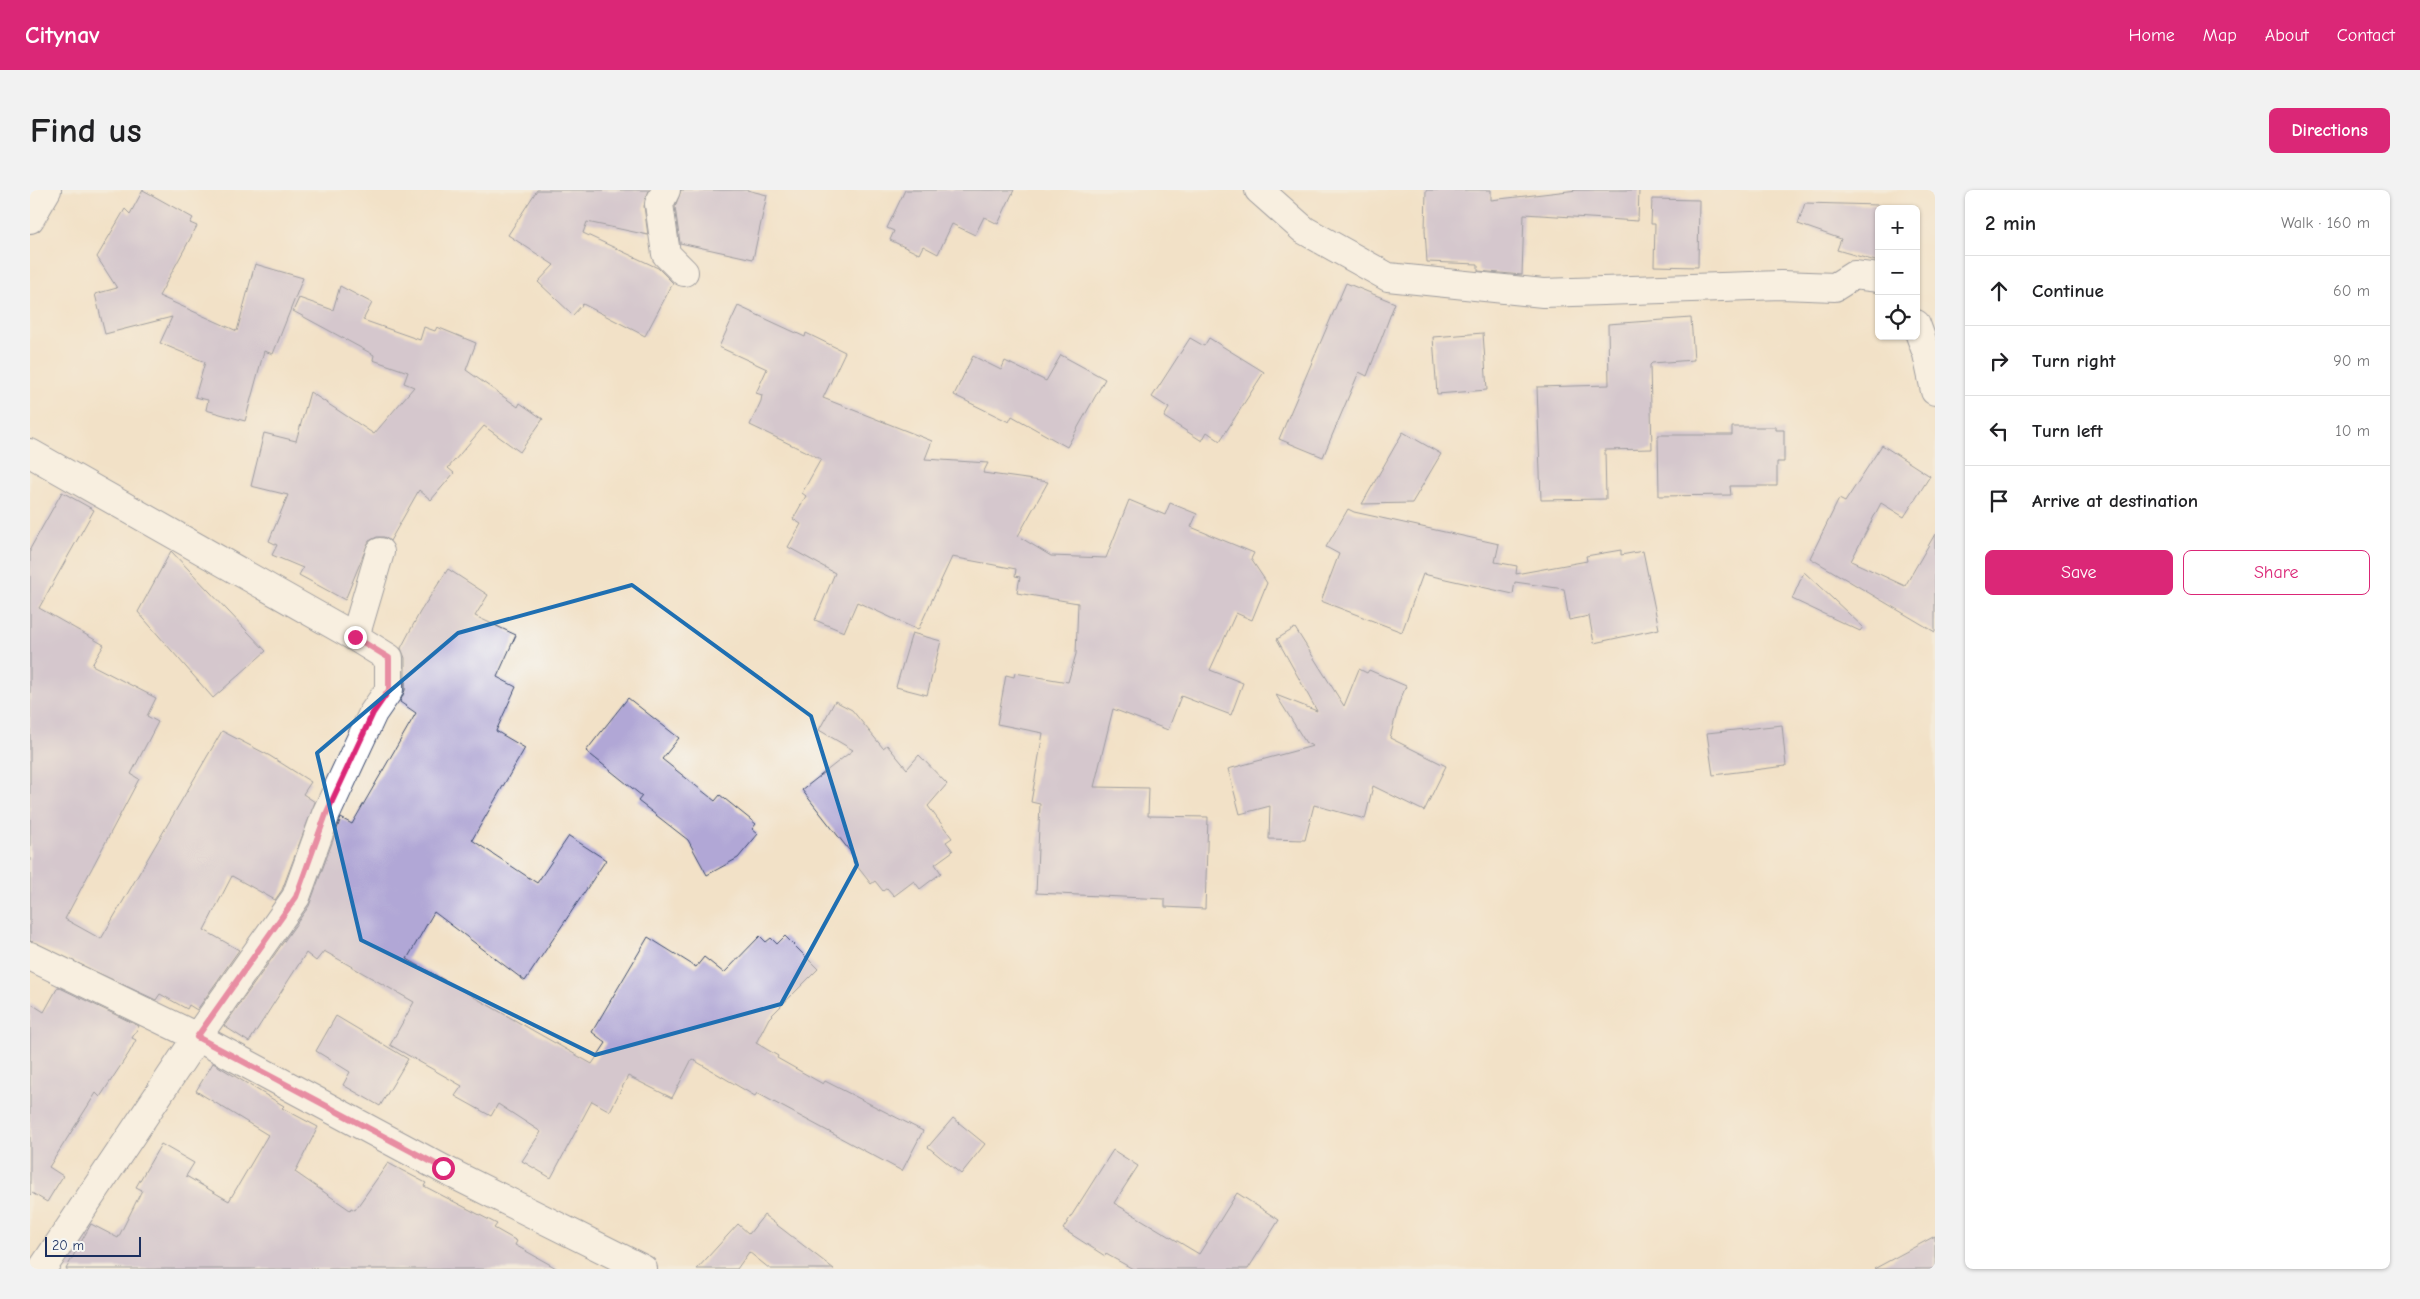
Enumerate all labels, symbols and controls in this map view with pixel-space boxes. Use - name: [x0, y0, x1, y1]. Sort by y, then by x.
- text: Citynav: [25, 21, 100, 49]
- text: Home: [2128, 25, 2175, 46]
- text: Map: [2203, 25, 2237, 46]
- text: About: [2265, 25, 2309, 46]
- text: Contact: [2337, 25, 2395, 46]
- button: Directions: [2269, 108, 2390, 153]
- text: Find us: [30, 110, 142, 151]
- map controls: [1875, 205, 1920, 340]
- button: +: [1875, 205, 1920, 250]
- text: 2 min: [1985, 211, 2036, 235]
- text: Walk · 160 m: [2281, 214, 2370, 232]
- button: −: [1875, 250, 1920, 295]
- icon: ahead: [1985, 277, 2013, 305]
- text: Continue: [2032, 280, 2104, 302]
- text: 60 m: [2333, 282, 2370, 300]
- button: locate: [1875, 295, 1920, 340]
- icon: right: [1985, 347, 2013, 375]
- text: Turn right: [2032, 350, 2116, 372]
- text: 90 m: [2333, 352, 2370, 370]
- icon: left: [1985, 417, 2013, 445]
- text: Turn left: [2032, 420, 2103, 442]
- text: 10 m: [2335, 422, 2370, 440]
- icon: arrive: [1985, 487, 2013, 515]
- text: Arrive at destination: [2032, 490, 2198, 512]
- button: Save: [1985, 550, 2173, 595]
- button: Share: [2183, 550, 2370, 595]
- route end: [344, 626, 367, 649]
- route start: [432, 1157, 455, 1180]
- scale bar: [45, 1234, 141, 1257]
- text: 20 m: [52, 1237, 84, 1254]

